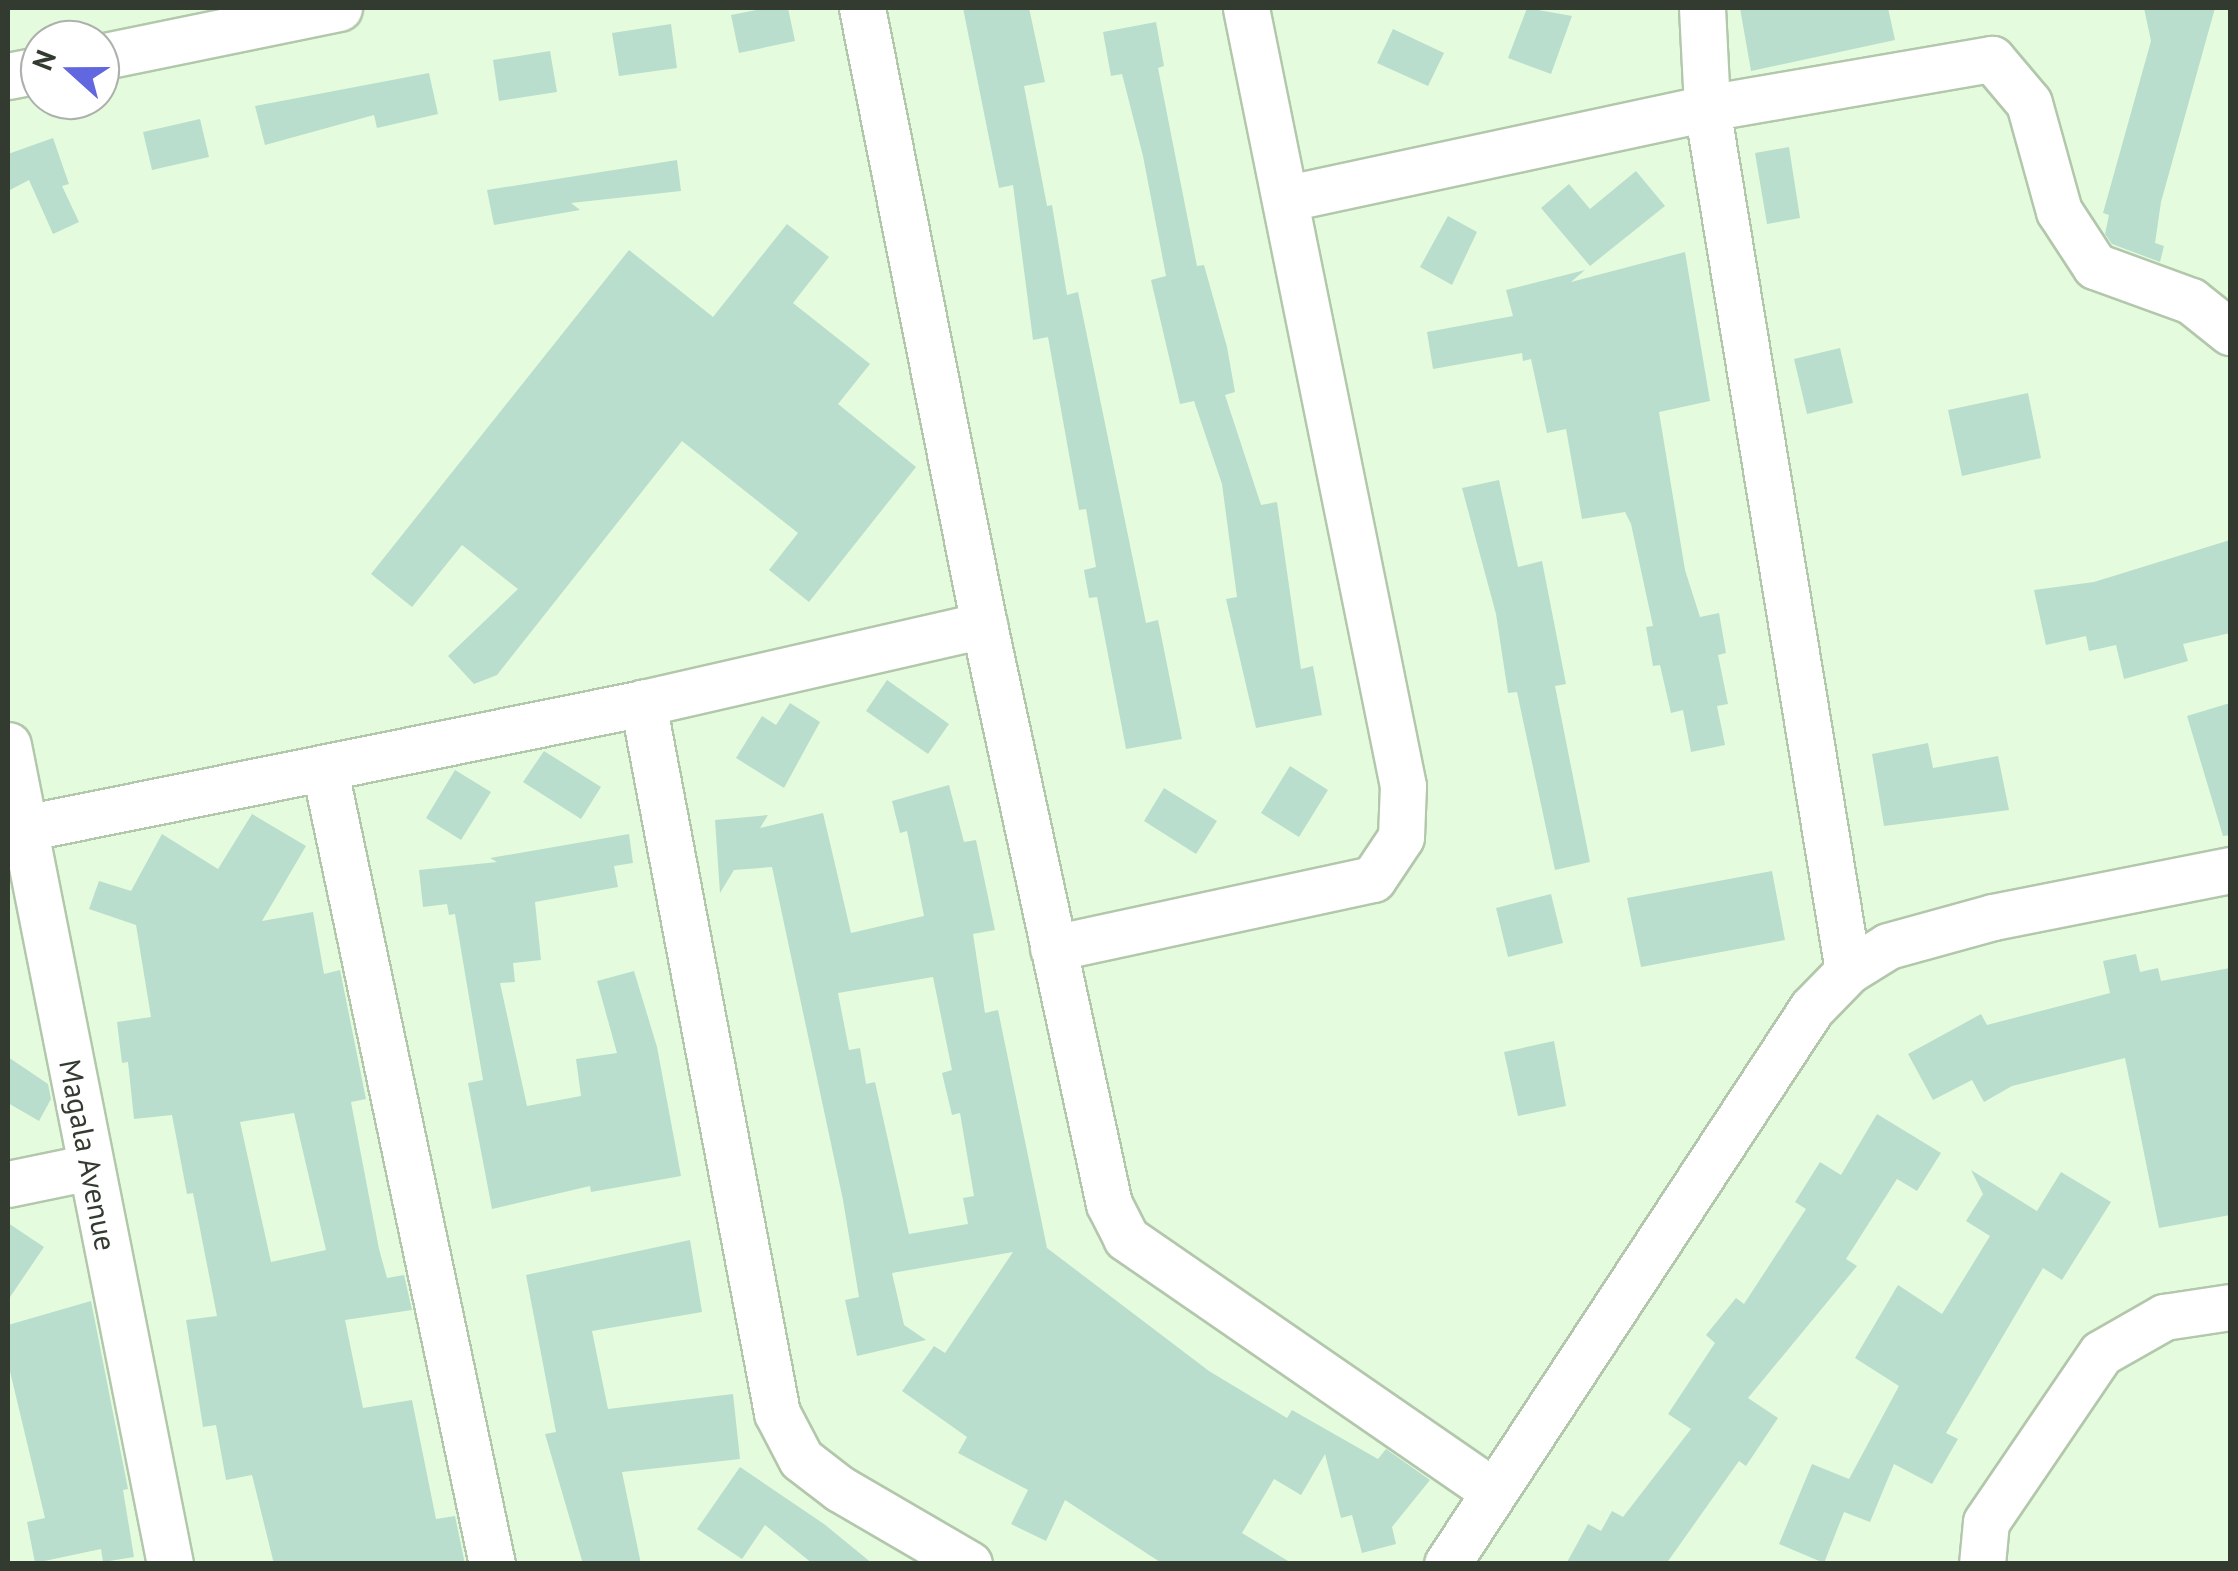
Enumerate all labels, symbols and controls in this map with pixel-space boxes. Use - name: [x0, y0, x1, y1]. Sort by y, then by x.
- north arrow: [20, 20, 120, 120]
- text: N: [23, 45, 64, 75]
- street label: Magala Avenue: [52, 1056, 124, 1254]

